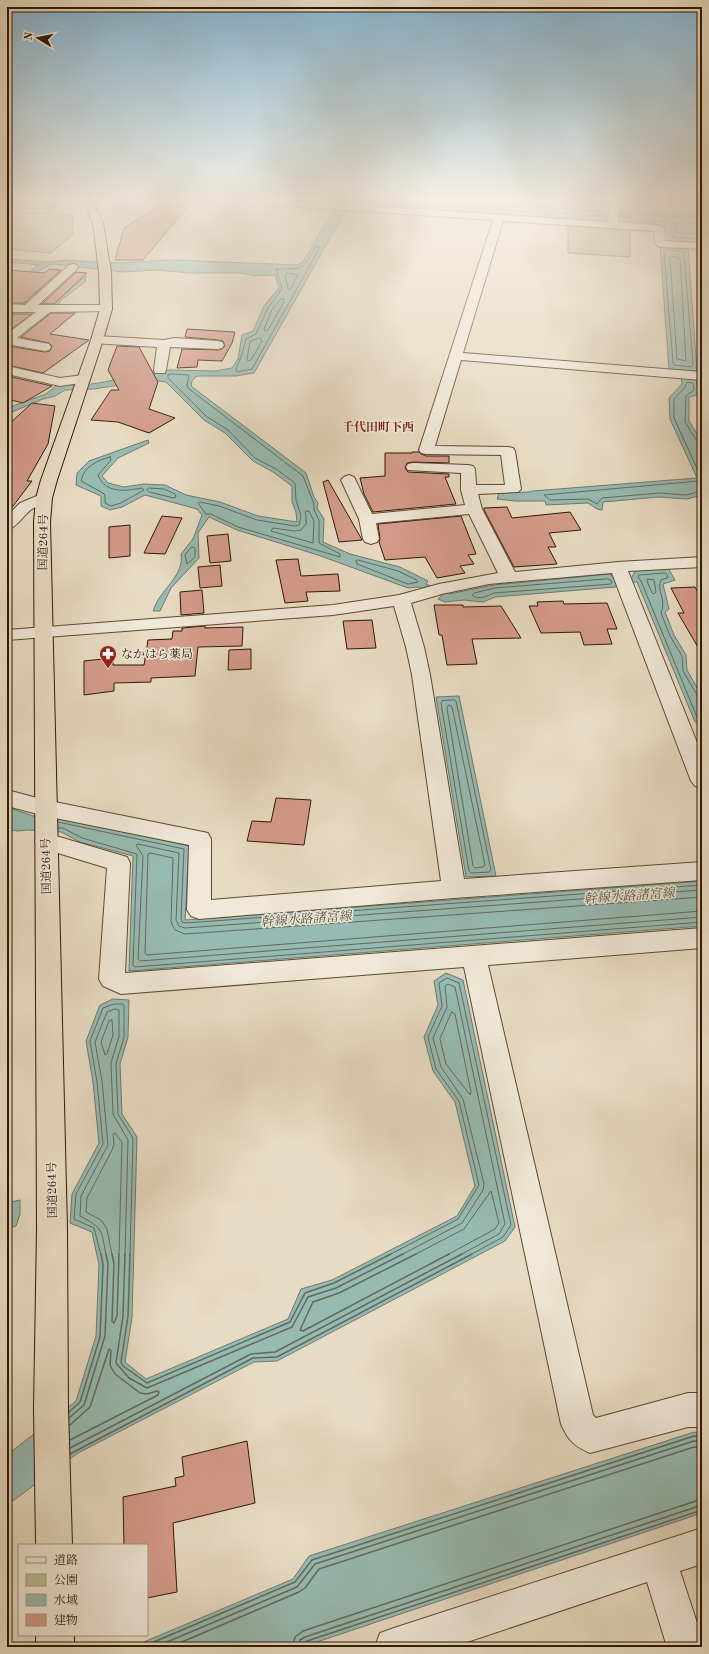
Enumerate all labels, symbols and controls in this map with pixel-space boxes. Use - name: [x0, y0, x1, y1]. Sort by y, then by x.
- north arrow: [18, 18, 58, 58]
- text: N: [23, 31, 36, 42]
- district label: 千代田町下西: [342, 420, 414, 434]
- street label: 国道264号: [36, 513, 50, 571]
- pharmacy icon: なかはら薬局: [98, 644, 118, 669]
- place label: なかはら薬局: [121, 647, 193, 661]
- street label: 国道264号: [39, 837, 53, 895]
- water label: 幹線水路諸富線: [583, 886, 677, 906]
- water label: 幹線水路諸富線: [260, 909, 354, 929]
- street label: 国道264号: [45, 1161, 59, 1219]
- legend: [18, 1544, 148, 1636]
- text: 道路: [54, 1553, 78, 1567]
- text: 公園: [54, 1574, 78, 1587]
- text: 水域: [54, 1593, 78, 1607]
- text: 建物: [54, 1613, 78, 1627]

